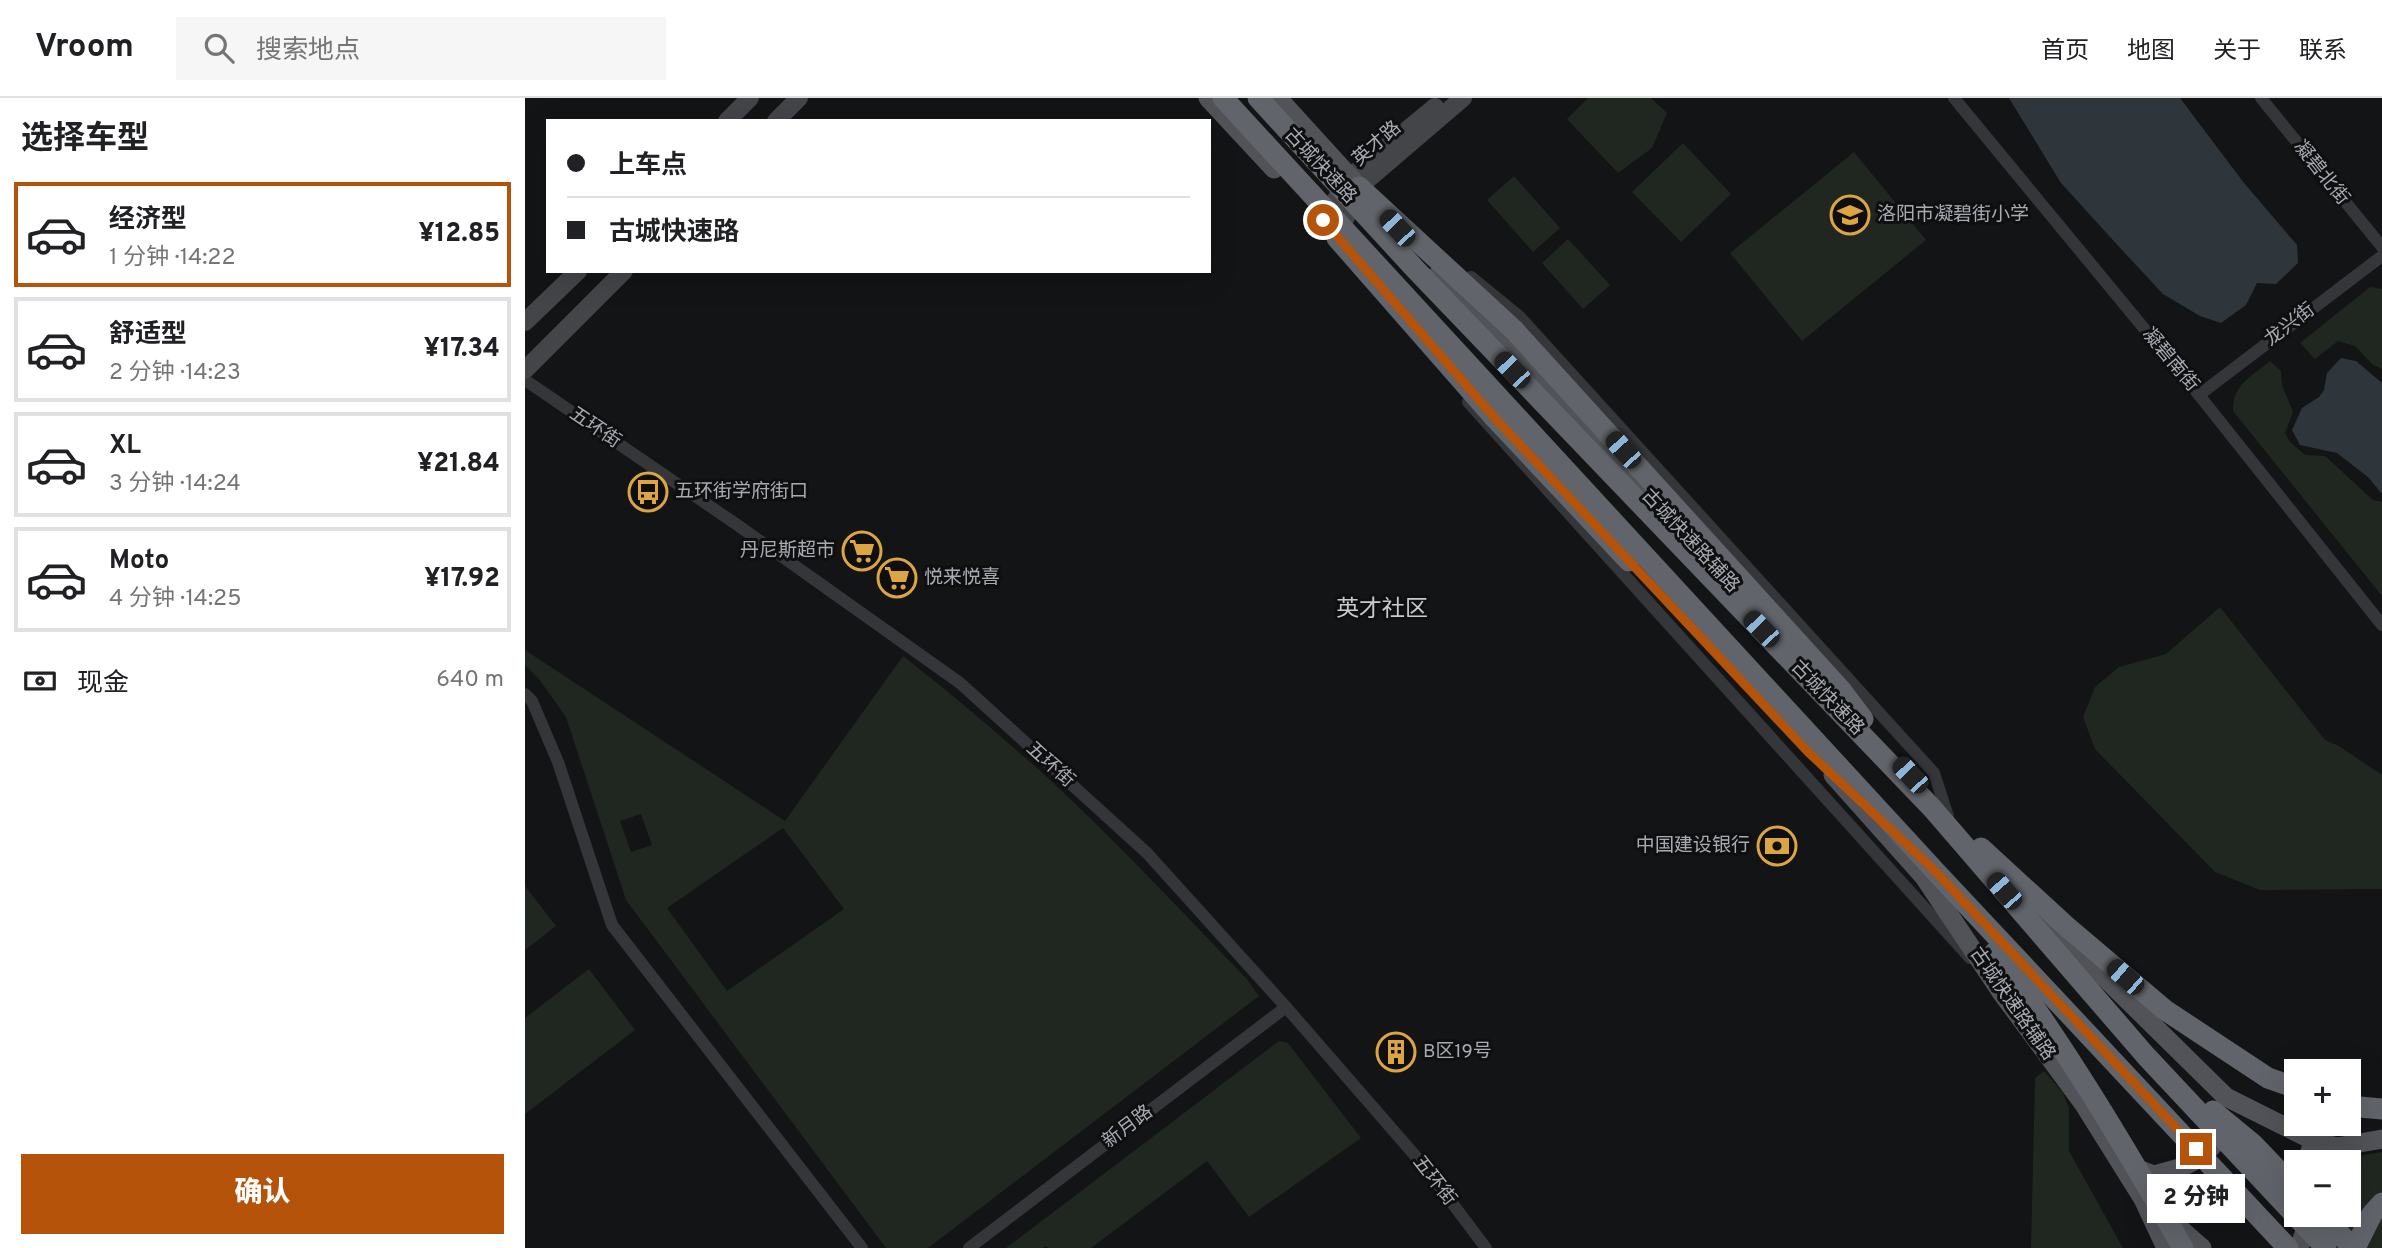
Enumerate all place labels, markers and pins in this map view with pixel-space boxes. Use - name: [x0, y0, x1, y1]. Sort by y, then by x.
- school or university icon: 洛阳市凝碧街小学: [1829, 194, 1871, 236]
- place label: 洛阳市凝碧街小学: [1877, 203, 2029, 227]
- bus stop icon: 五环街学府街口: [627, 471, 669, 513]
- place label: 五环街学府街口: [675, 480, 808, 504]
- supermarket icon: 丹尼斯超市: [841, 530, 883, 572]
- place label: 丹尼斯超市: [740, 539, 835, 563]
- supermarket icon: 悦来悦喜: [876, 557, 918, 599]
- place label: 悦来悦喜: [924, 566, 1000, 590]
- bank icon: 中国建设银行: [1756, 825, 1798, 867]
- place label: 中国建设银行: [1636, 834, 1750, 858]
- building icon: B区19号: [1375, 1031, 1417, 1073]
- place label: B区19号: [1423, 1040, 1492, 1064]

